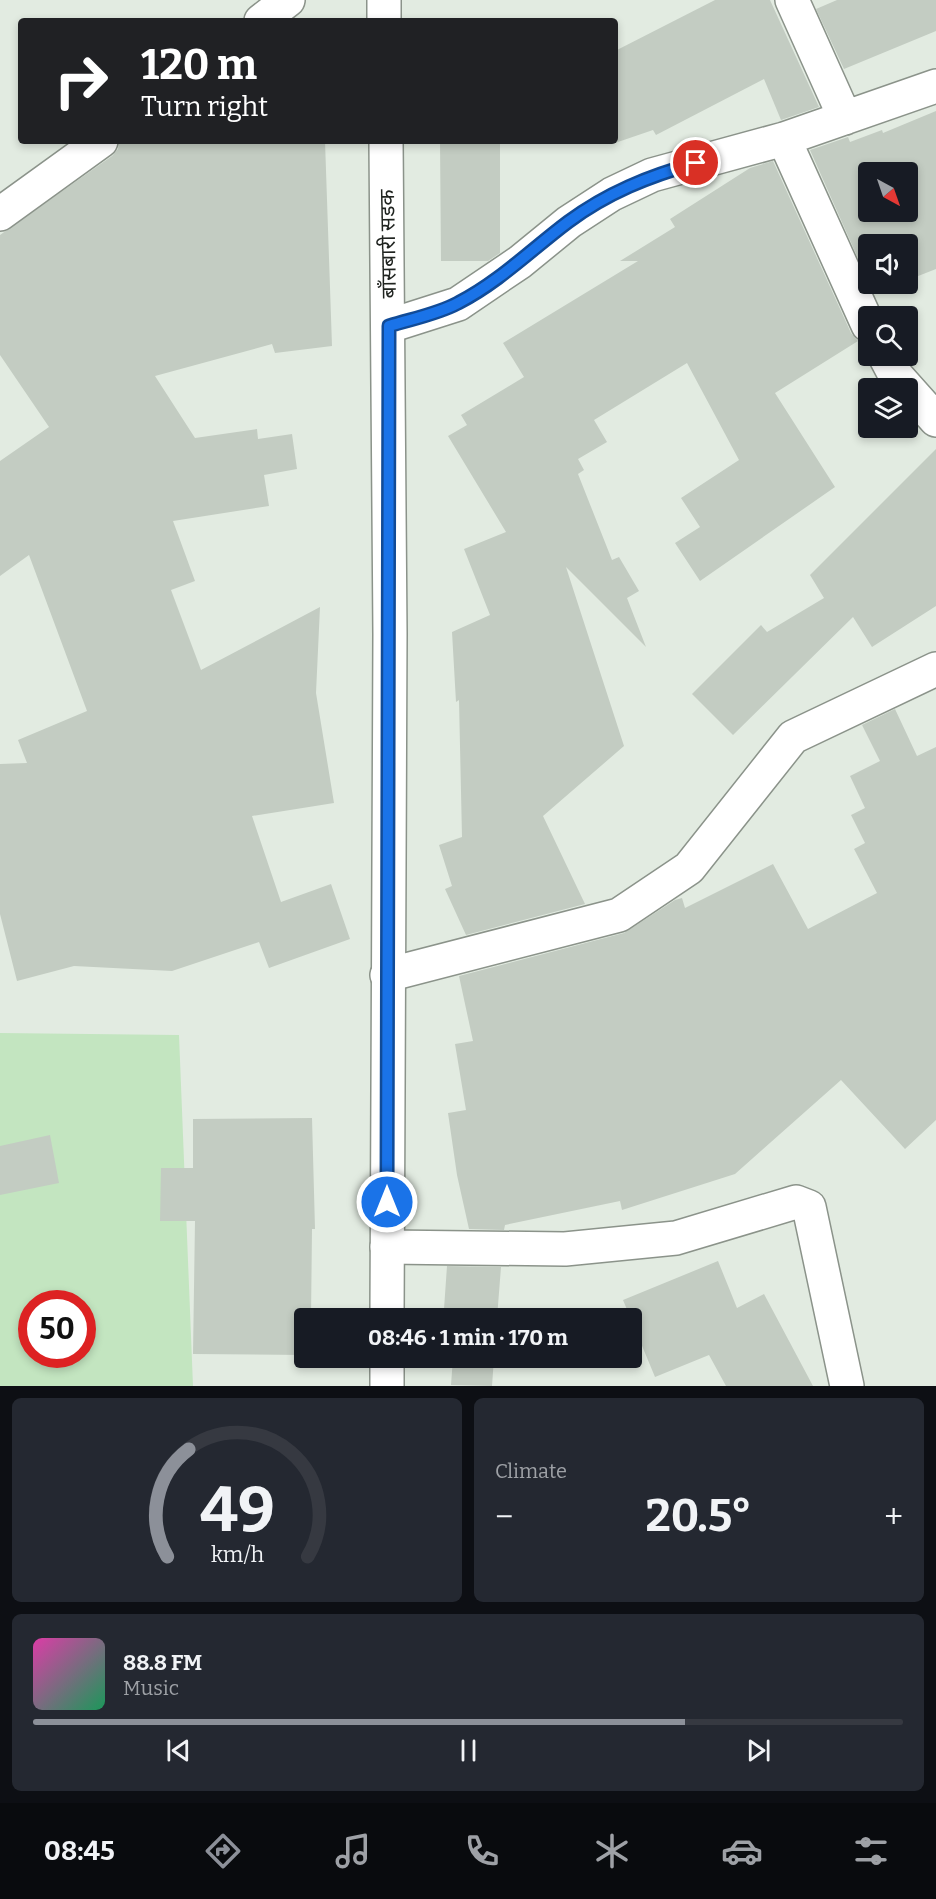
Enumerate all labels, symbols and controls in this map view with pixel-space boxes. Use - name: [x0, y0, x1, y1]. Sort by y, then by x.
- text: 120 m: [141, 40, 257, 90]
- icon: right: [42, 42, 120, 120]
- text: Turn right: [141, 91, 268, 123]
- pin: [670, 137, 721, 188]
- icon: arrive: [679, 146, 712, 179]
- north arrow: [858, 162, 918, 222]
- map controls: [858, 162, 918, 438]
- street label: बाँसबारी सडक: [374, 188, 402, 299]
- button: sound: [858, 234, 918, 294]
- button: search: [858, 306, 918, 366]
- button: layers: [858, 378, 918, 438]
- position arrow: [355, 1170, 419, 1234]
- speed limit sign: 50: [18, 1290, 96, 1368]
- text: 08:46 · 1 min · 170 m: [368, 1324, 568, 1351]
- text: Climate: [495, 1459, 567, 1483]
- text: 49: [200, 1473, 274, 1548]
- text: 20.5°: [646, 1489, 752, 1543]
- text: −: [495, 1497, 513, 1537]
- text: +: [884, 1497, 903, 1537]
- text: km/h: [210, 1542, 264, 1568]
- text: 88.8 FM: [123, 1649, 202, 1676]
- text: Music: [123, 1676, 179, 1700]
- icon: previous: [162, 1734, 195, 1767]
- icon: pause: [452, 1734, 485, 1767]
- icon: next: [742, 1734, 775, 1767]
- icon: directions: [202, 1830, 244, 1872]
- icon: music: [332, 1830, 374, 1872]
- icon: phone: [461, 1830, 503, 1872]
- icon: climate: [591, 1830, 633, 1872]
- icon: car: [721, 1830, 763, 1872]
- icon: filters: [850, 1830, 892, 1872]
- text: 08:45: [44, 1835, 115, 1867]

